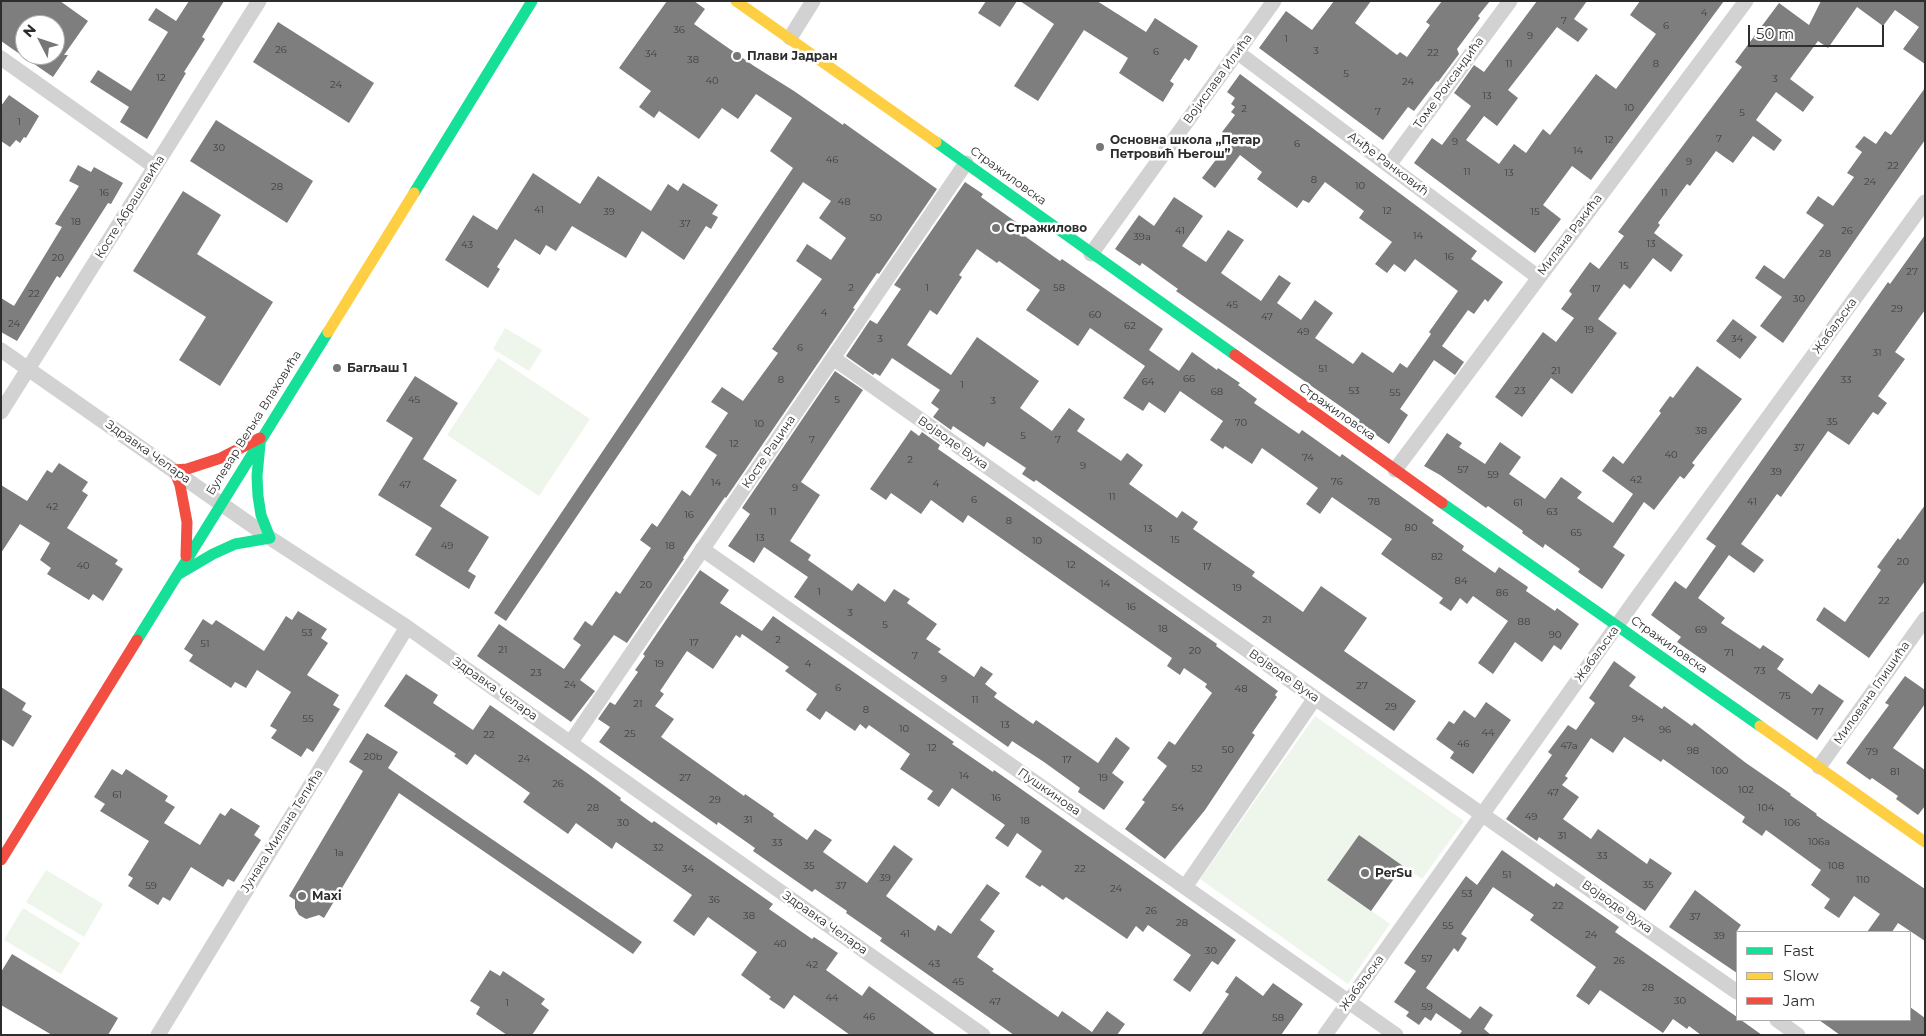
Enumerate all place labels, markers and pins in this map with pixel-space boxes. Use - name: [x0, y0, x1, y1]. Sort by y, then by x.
- place label: Плави Јадран: [747, 49, 838, 63]
- marker: Плави Јадран: [731, 50, 743, 62]
- place label: Основна школа „Петар Петровић Његош”: [1110, 133, 1261, 161]
- marker: Основна школа „Петар Петровић Његош”: [1094, 141, 1106, 153]
- place label: Стражилово: [1006, 221, 1087, 235]
- marker: Стражилово: [990, 222, 1002, 234]
- place label: Багљаш 1: [347, 361, 407, 375]
- marker: Багљаш 1: [331, 362, 343, 374]
- place label: PerSu: [1375, 866, 1412, 880]
- marker: PerSu: [1359, 867, 1371, 879]
- place label: Maxi: [312, 889, 342, 903]
- marker: Maxi: [296, 890, 308, 902]

